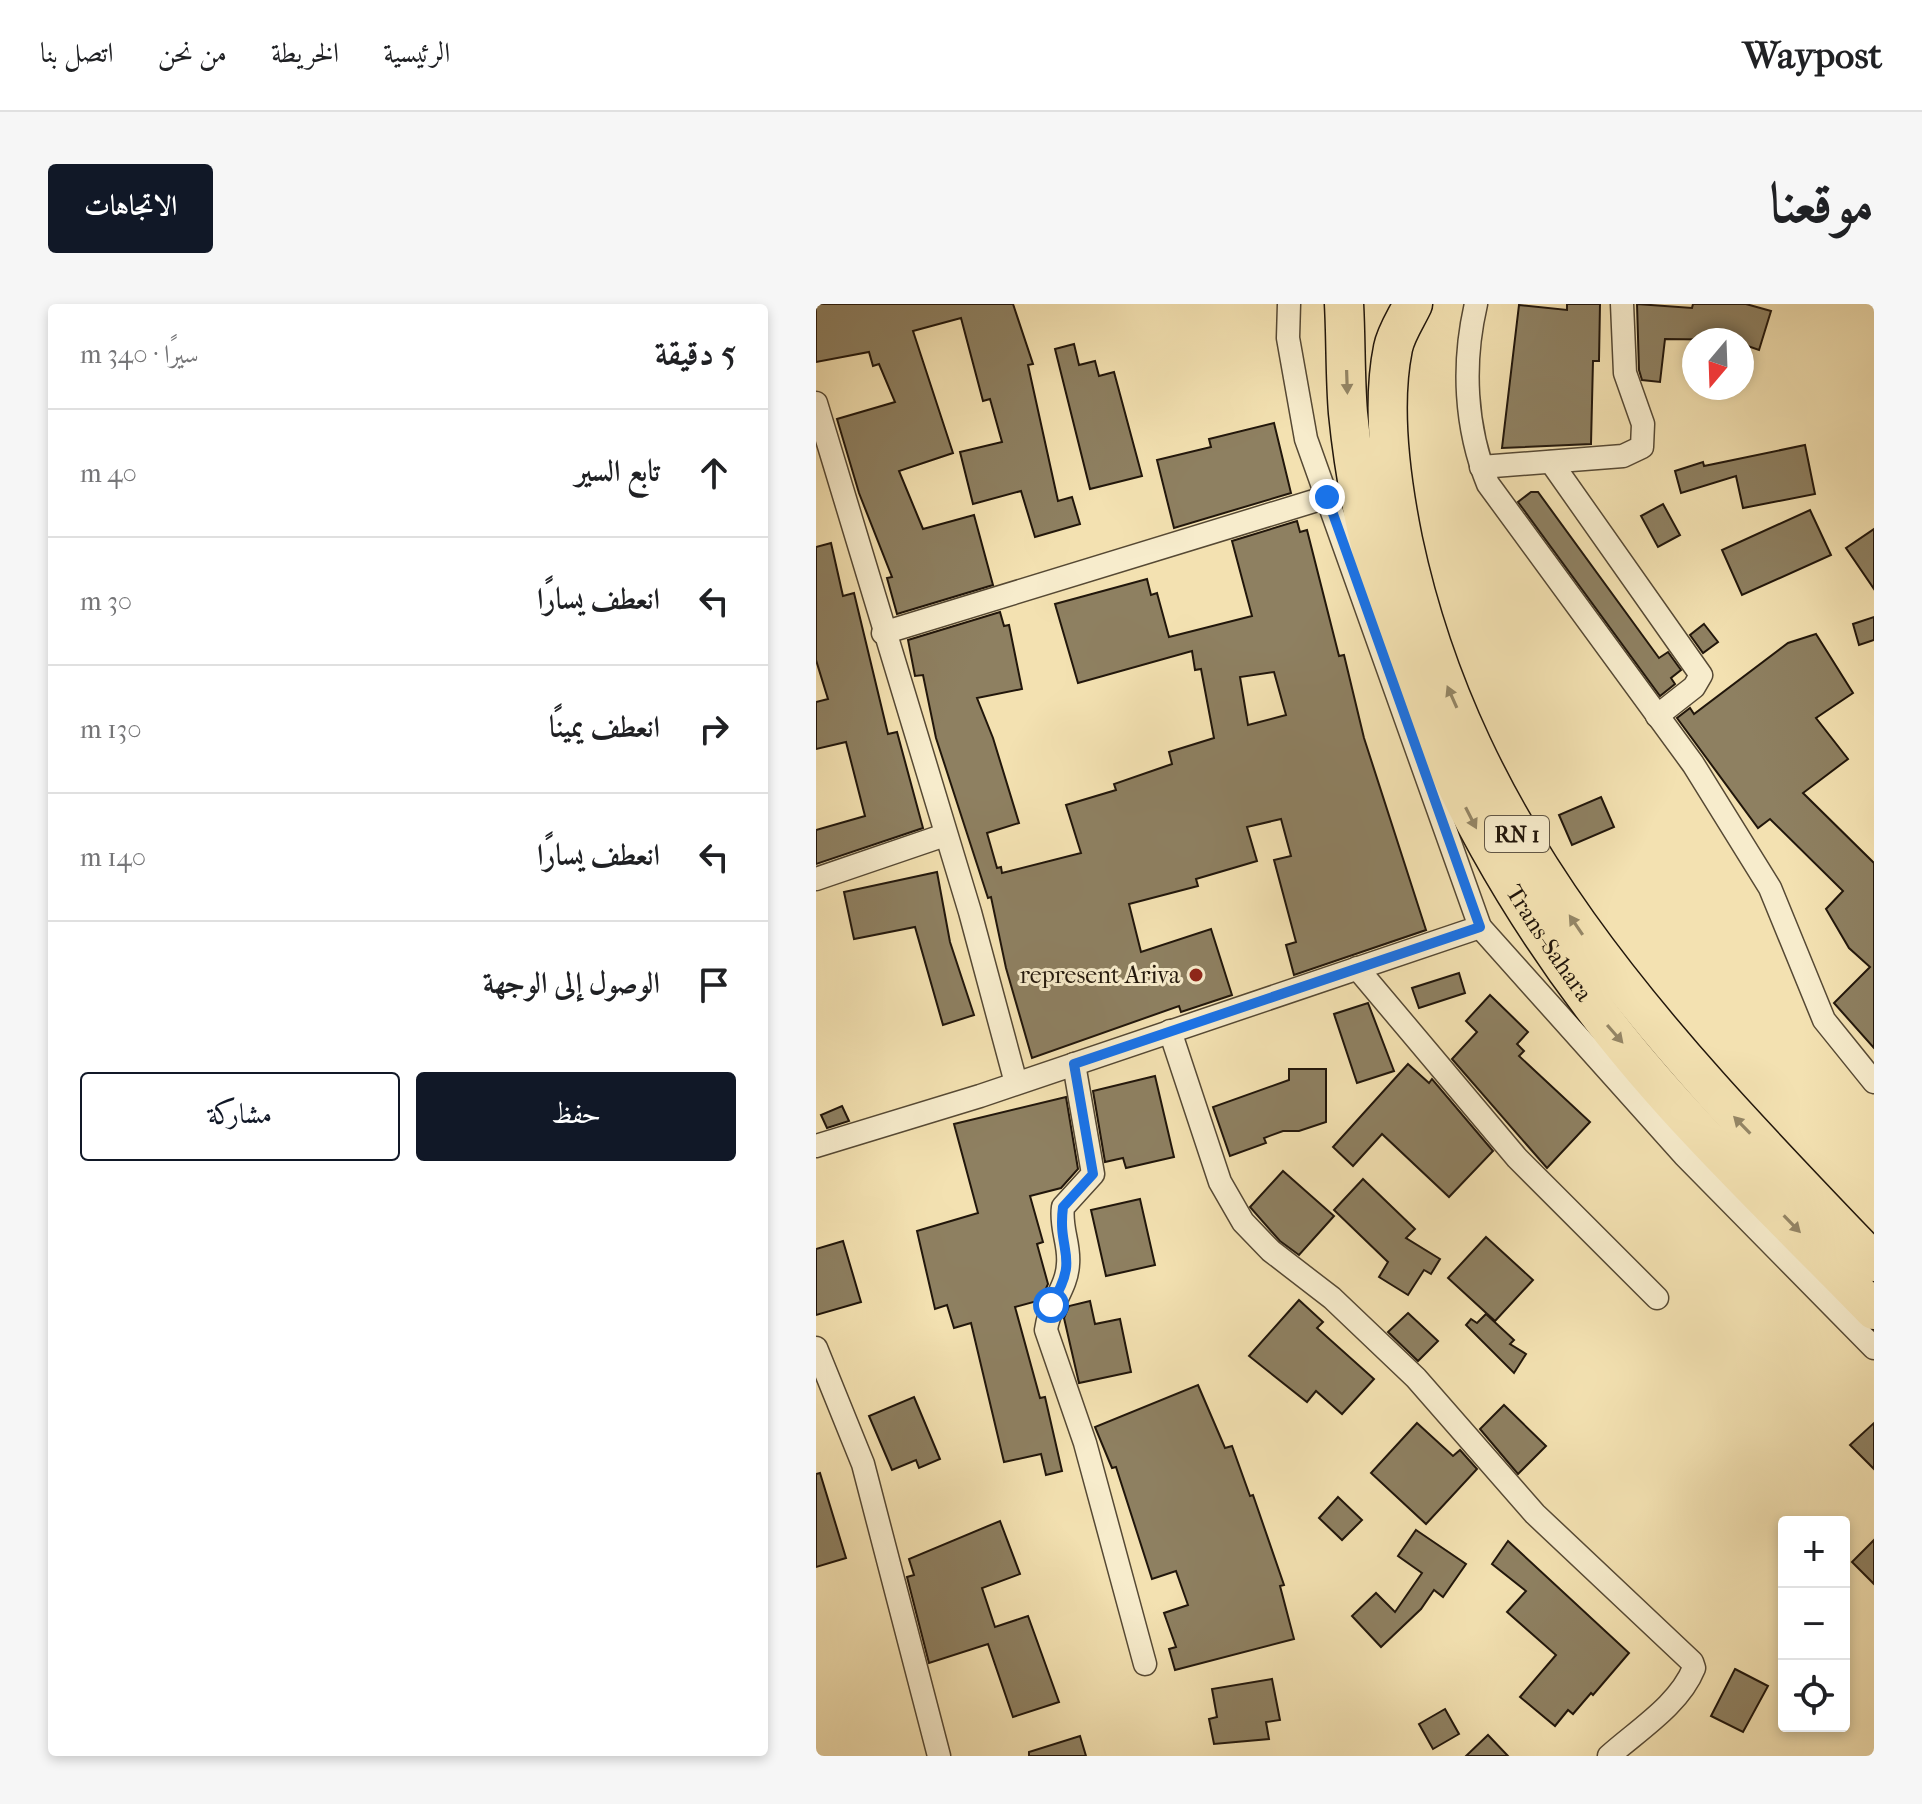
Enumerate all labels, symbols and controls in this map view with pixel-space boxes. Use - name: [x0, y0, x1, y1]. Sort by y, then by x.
- text: Waypost: [1743, 33, 1882, 78]
- text: اتصل بنا: [40, 36, 114, 69]
- text: من نحن: [158, 36, 227, 69]
- text: الخريطة: [271, 36, 339, 69]
- text: الرئيسية: [383, 36, 450, 69]
- button: الاتجاهات: [48, 164, 213, 253]
- text: موقعنا: [1769, 171, 1874, 236]
- north arrow: [1682, 328, 1754, 400]
- text: 5 دقيقة: [655, 333, 736, 373]
- text: سيرًا · 340 m: [80, 339, 199, 370]
- one-way arrow: [1341, 370, 1354, 395]
- icon: ahead: [692, 451, 736, 495]
- text: تابع السير: [575, 454, 660, 489]
- text: 40 m: [80, 458, 137, 489]
- route end: [1309, 479, 1345, 515]
- icon: left: [692, 579, 736, 623]
- text: انعطف يسارًا: [537, 582, 660, 617]
- text: 30 m: [80, 586, 132, 617]
- one-way arrow: [1445, 686, 1458, 709]
- icon: right: [692, 707, 736, 751]
- text: انعطف يمينًا: [549, 710, 660, 745]
- text: 130 m: [80, 714, 142, 745]
- one-way arrow: [1465, 806, 1478, 829]
- road number: RN 1: [1485, 816, 1549, 852]
- icon: left: [692, 835, 736, 879]
- text: انعطف يسارًا: [537, 838, 660, 873]
- text: 140 m: [80, 842, 146, 873]
- street label: Trans-Sahara: [1500, 880, 1599, 1007]
- one-way arrow: [1570, 914, 1584, 936]
- place label: represent Ariva: [1020, 961, 1181, 989]
- icon: arrive: [692, 963, 736, 1007]
- text: الوصول إلى الوجهة: [483, 966, 660, 1001]
- marker: represent Ariva: [1187, 966, 1205, 984]
- one-way arrow: [1606, 1023, 1623, 1043]
- button: مشاركة: [80, 1072, 400, 1161]
- button: حفظ: [416, 1072, 736, 1161]
- one-way arrow: [1734, 1116, 1752, 1135]
- one-way arrow: [1782, 1214, 1800, 1233]
- route start: [1033, 1287, 1069, 1323]
- map controls: [1778, 1516, 1850, 1732]
- button: +: [1778, 1516, 1850, 1588]
- button: −: [1778, 1588, 1850, 1660]
- button: locate: [1778, 1660, 1850, 1732]

